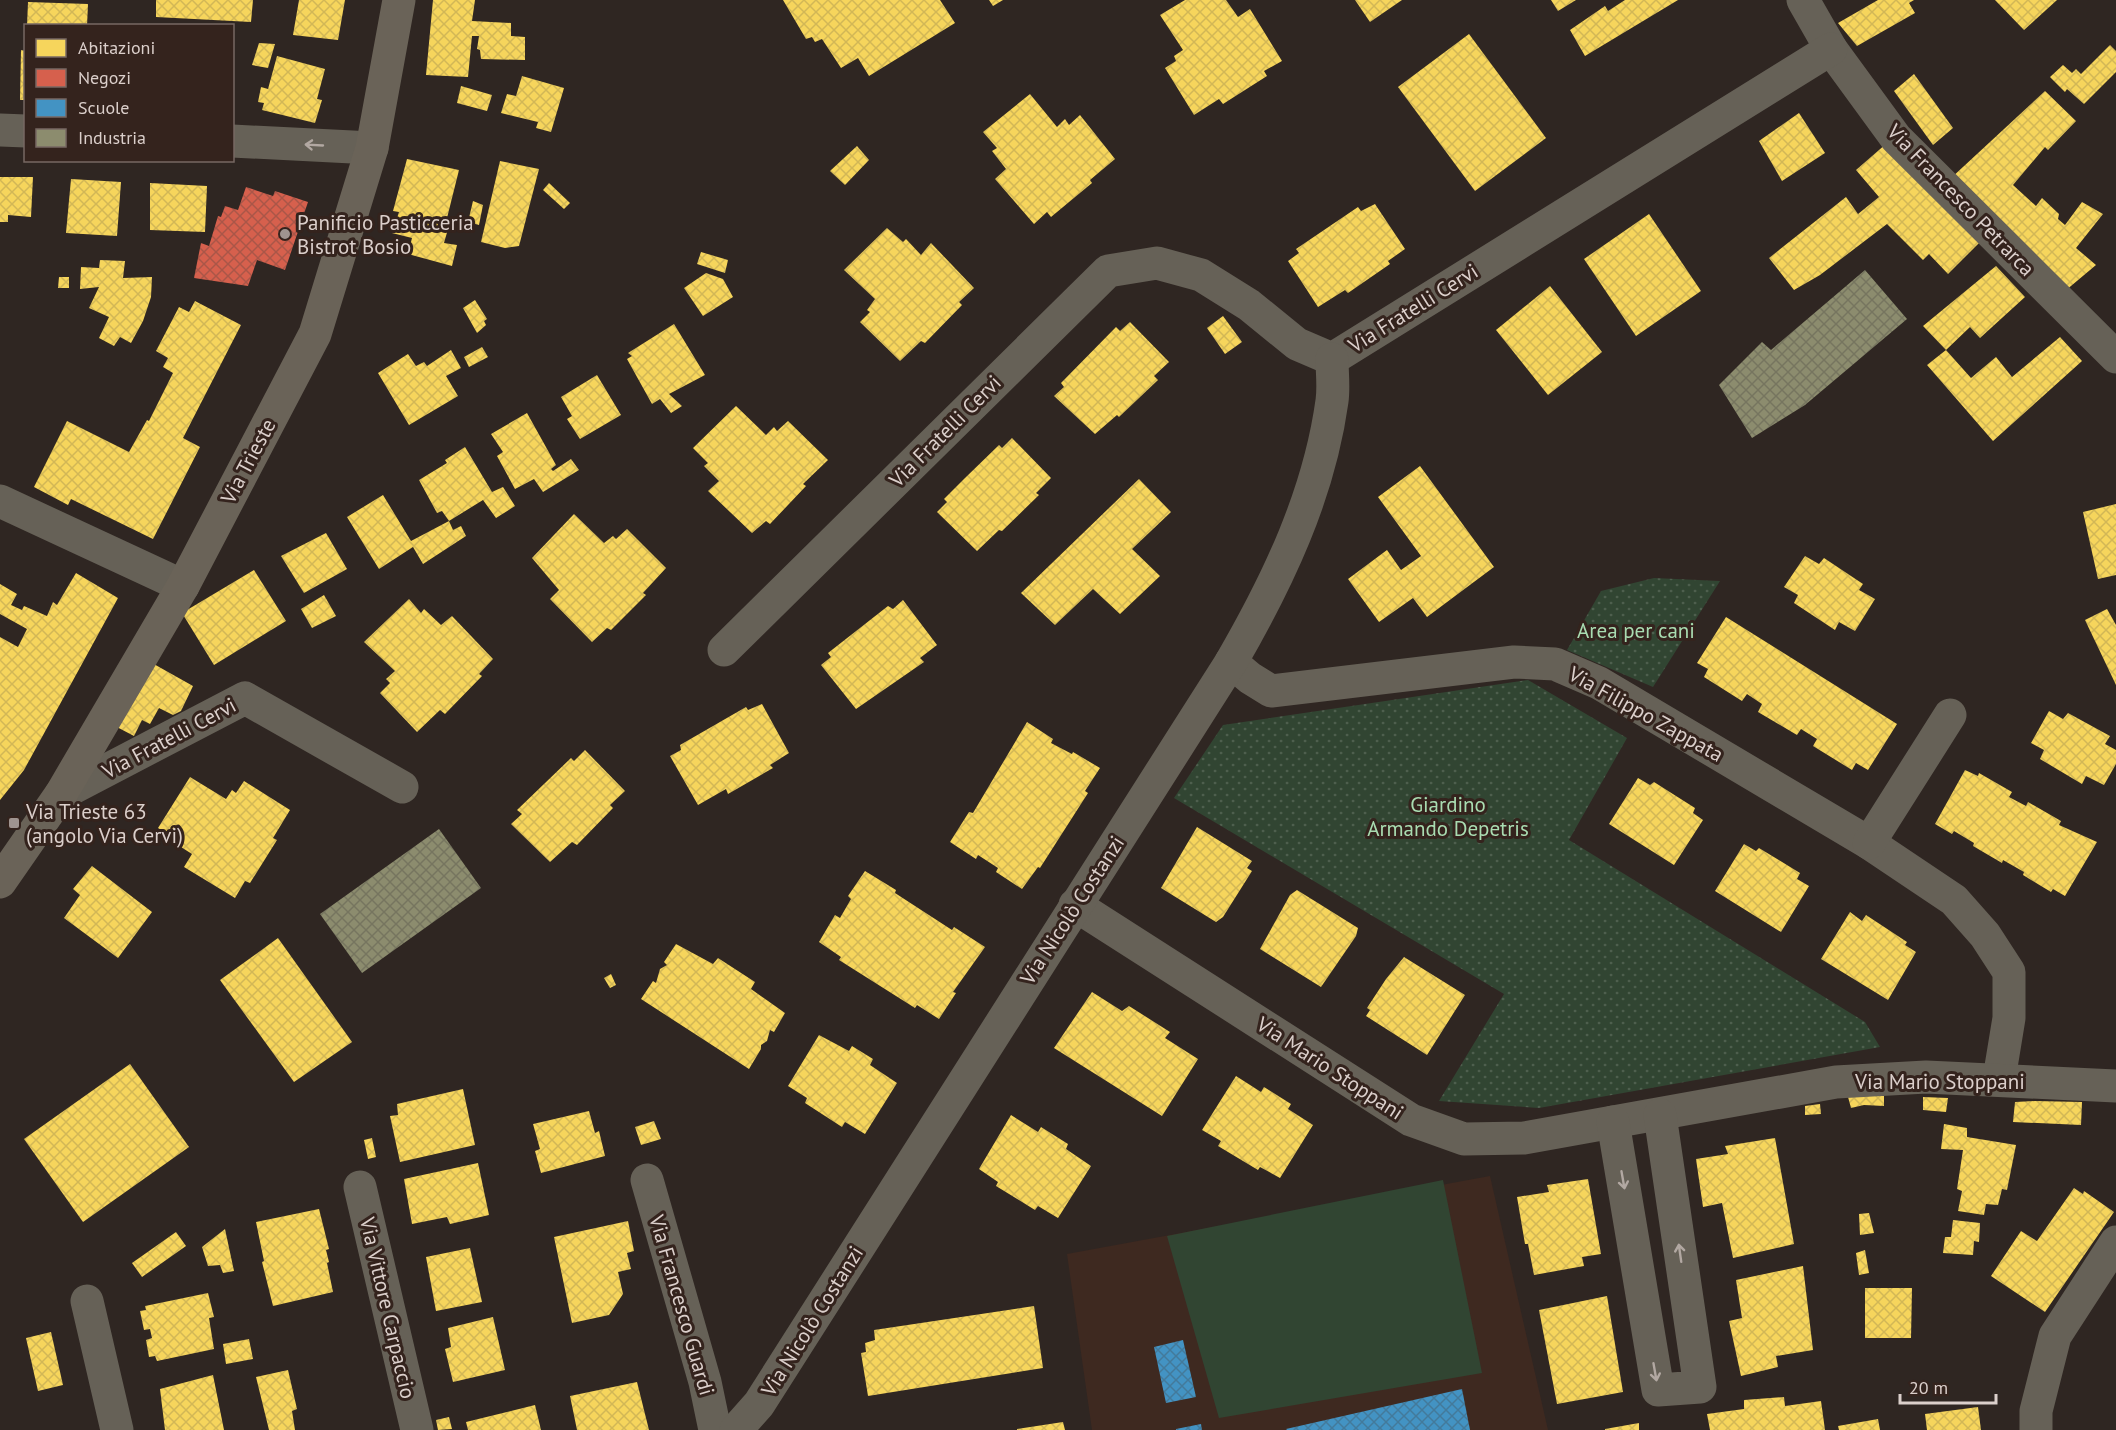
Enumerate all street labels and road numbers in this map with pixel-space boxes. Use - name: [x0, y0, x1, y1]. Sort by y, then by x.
- street label: Via Francesco Petrarca: [1881, 118, 2041, 282]
- street label: Via Fratelli Cervi: [1342, 257, 1483, 359]
- street label: Via Fratelli Cervi: [882, 369, 1007, 494]
- street label: Via Trieste: [214, 414, 282, 509]
- street label: Via Filippo Zappata: [1563, 660, 1728, 768]
- street label: Via Fratelli Cervi: [96, 691, 241, 785]
- street label: Via Nicolò Costanzi: [1013, 831, 1130, 990]
- street label: Via Mario Stoppani: [1251, 1010, 1409, 1126]
- street label: Via Mario Stoppani: [1854, 1068, 2025, 1095]
- street label: Via Francesco Guardi: [643, 1211, 721, 1398]
- street label: Via Vittore Carpaccio: [354, 1214, 422, 1401]
- street label: Via Nicolò Costanzi: [754, 1241, 869, 1402]

